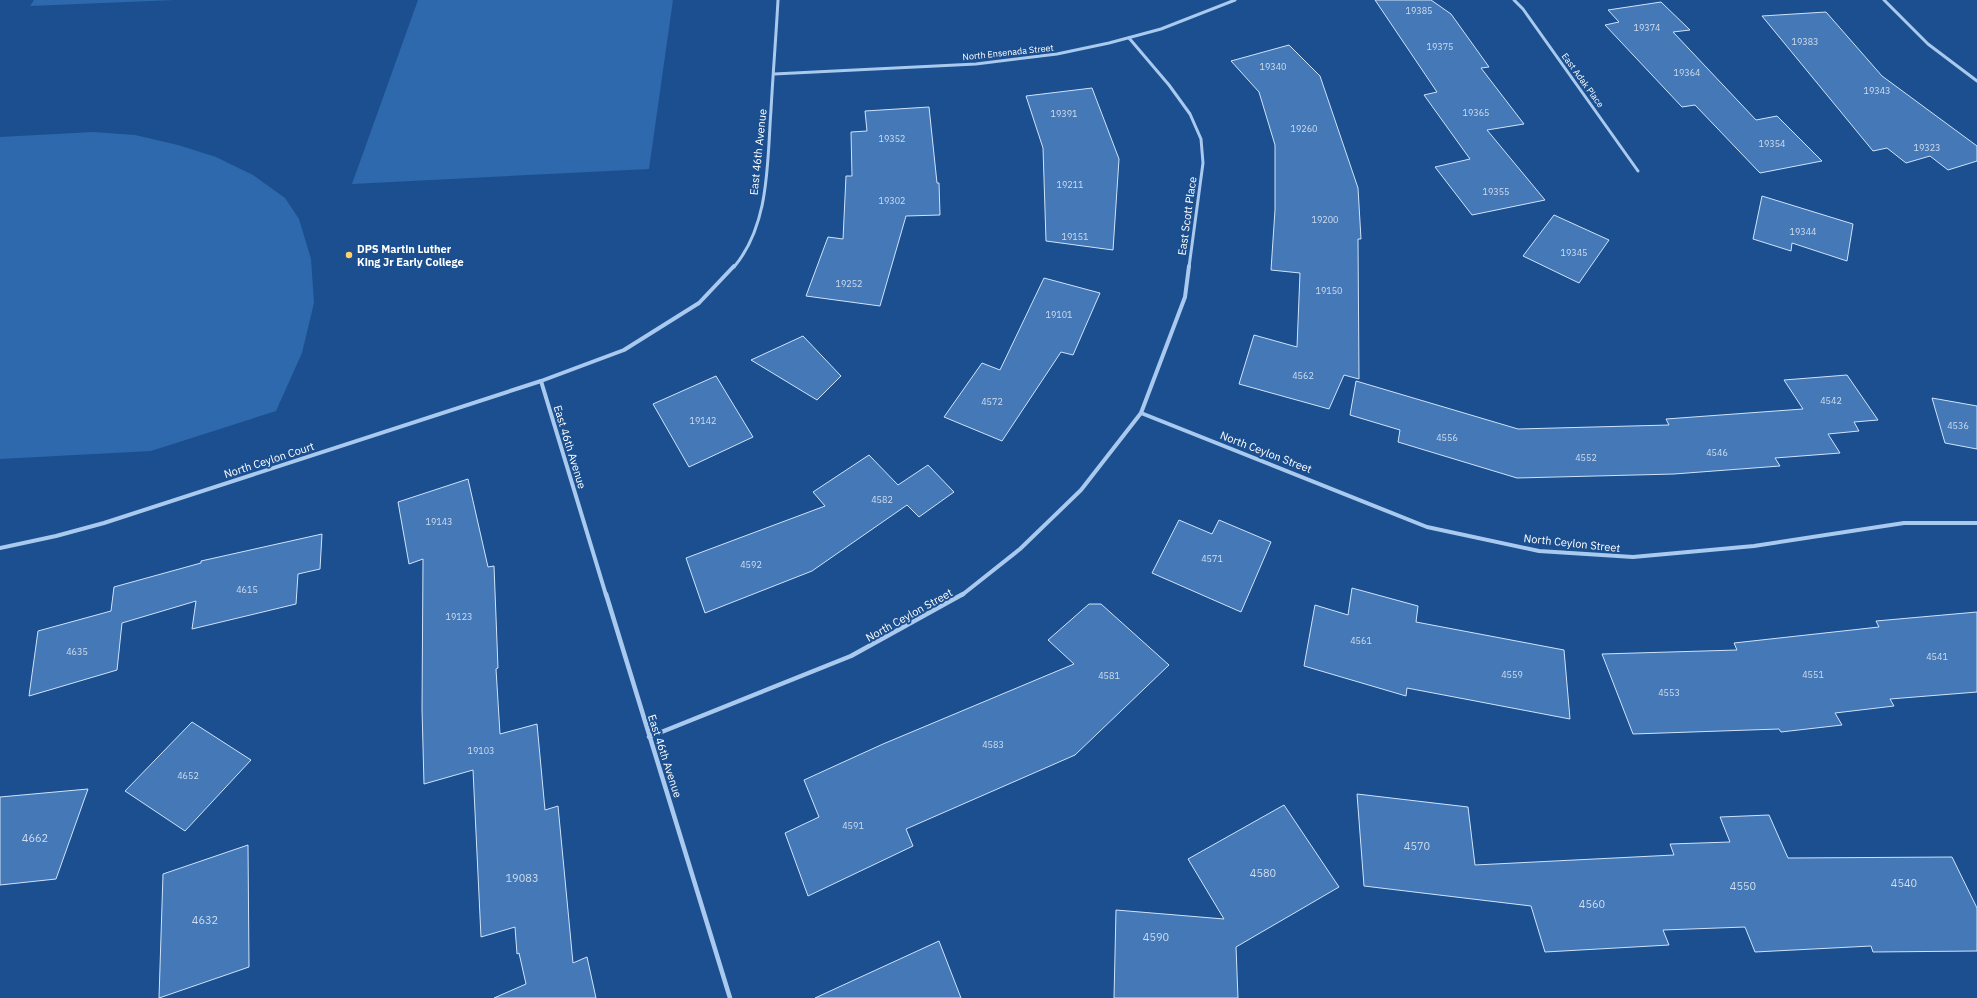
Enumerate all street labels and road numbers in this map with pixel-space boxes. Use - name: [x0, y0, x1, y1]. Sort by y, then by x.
- street label: North Ensenada Street: [962, 42, 1054, 62]
- street label: East Adak Place: [1560, 51, 1606, 109]
- street label: East 46th Avenue: [747, 108, 769, 196]
- street label: East Scott Place: [1175, 176, 1199, 256]
- street label: East 46th Avenue: [551, 404, 589, 490]
- street label: North Ceylon Street: [1218, 428, 1314, 476]
- street label: North Ceylon Court: [222, 439, 316, 481]
- street label: North Ceylon Street: [1523, 531, 1621, 555]
- street label: North Ceylon Street: [863, 585, 955, 645]
- street label: East 46th Avenue: [645, 713, 685, 799]

